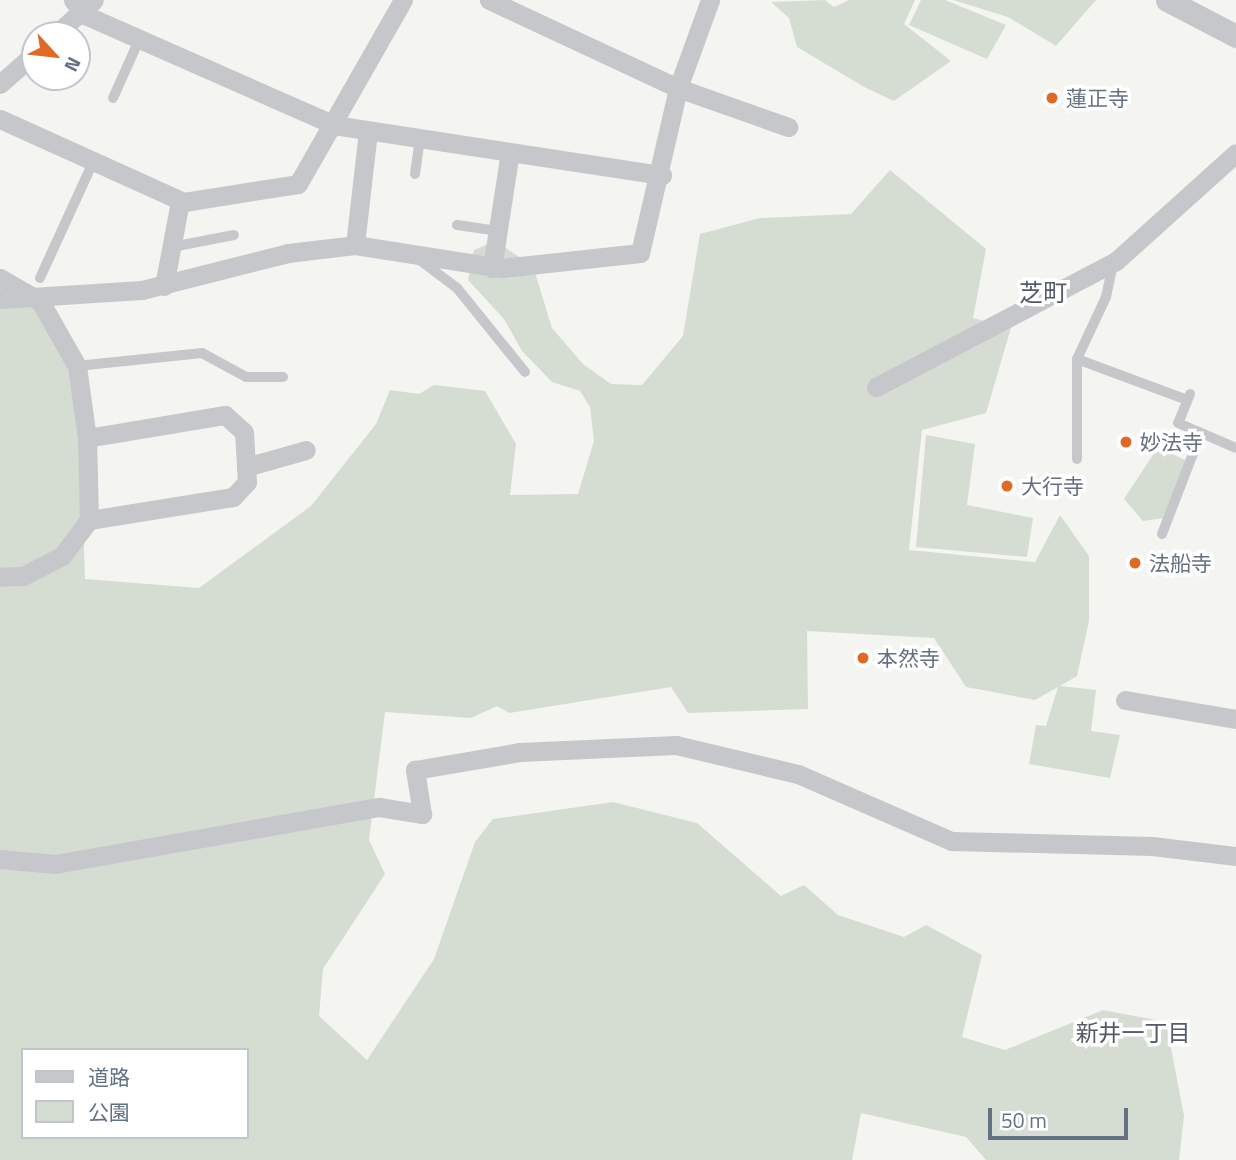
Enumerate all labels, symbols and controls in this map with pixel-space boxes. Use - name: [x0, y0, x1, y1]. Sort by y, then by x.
- north arrow: [21, 21, 91, 91]
- text: N: [57, 52, 89, 77]
- place label: 蓮正寺: [1066, 85, 1129, 111]
- marker: 蓮正寺: [1044, 90, 1060, 106]
- district label: 芝町: [1019, 279, 1067, 307]
- place label: 妙法寺: [1140, 429, 1203, 455]
- marker: 妙法寺: [1118, 434, 1134, 450]
- place label: 大行寺: [1021, 473, 1084, 499]
- marker: 大行寺: [999, 478, 1015, 494]
- place label: 法船寺: [1149, 550, 1212, 576]
- marker: 法船寺: [1127, 555, 1143, 571]
- place label: 本然寺: [877, 645, 940, 671]
- marker: 本然寺: [855, 650, 871, 666]
- district label: 新井一丁目: [1076, 1019, 1190, 1047]
- legend: [21, 1048, 248, 1139]
- text: 道路: [88, 1061, 130, 1093]
- scale bar: [991, 1094, 1131, 1138]
- text: 公園: [88, 1096, 130, 1128]
- text: 50 m: [1001, 1104, 1047, 1136]

